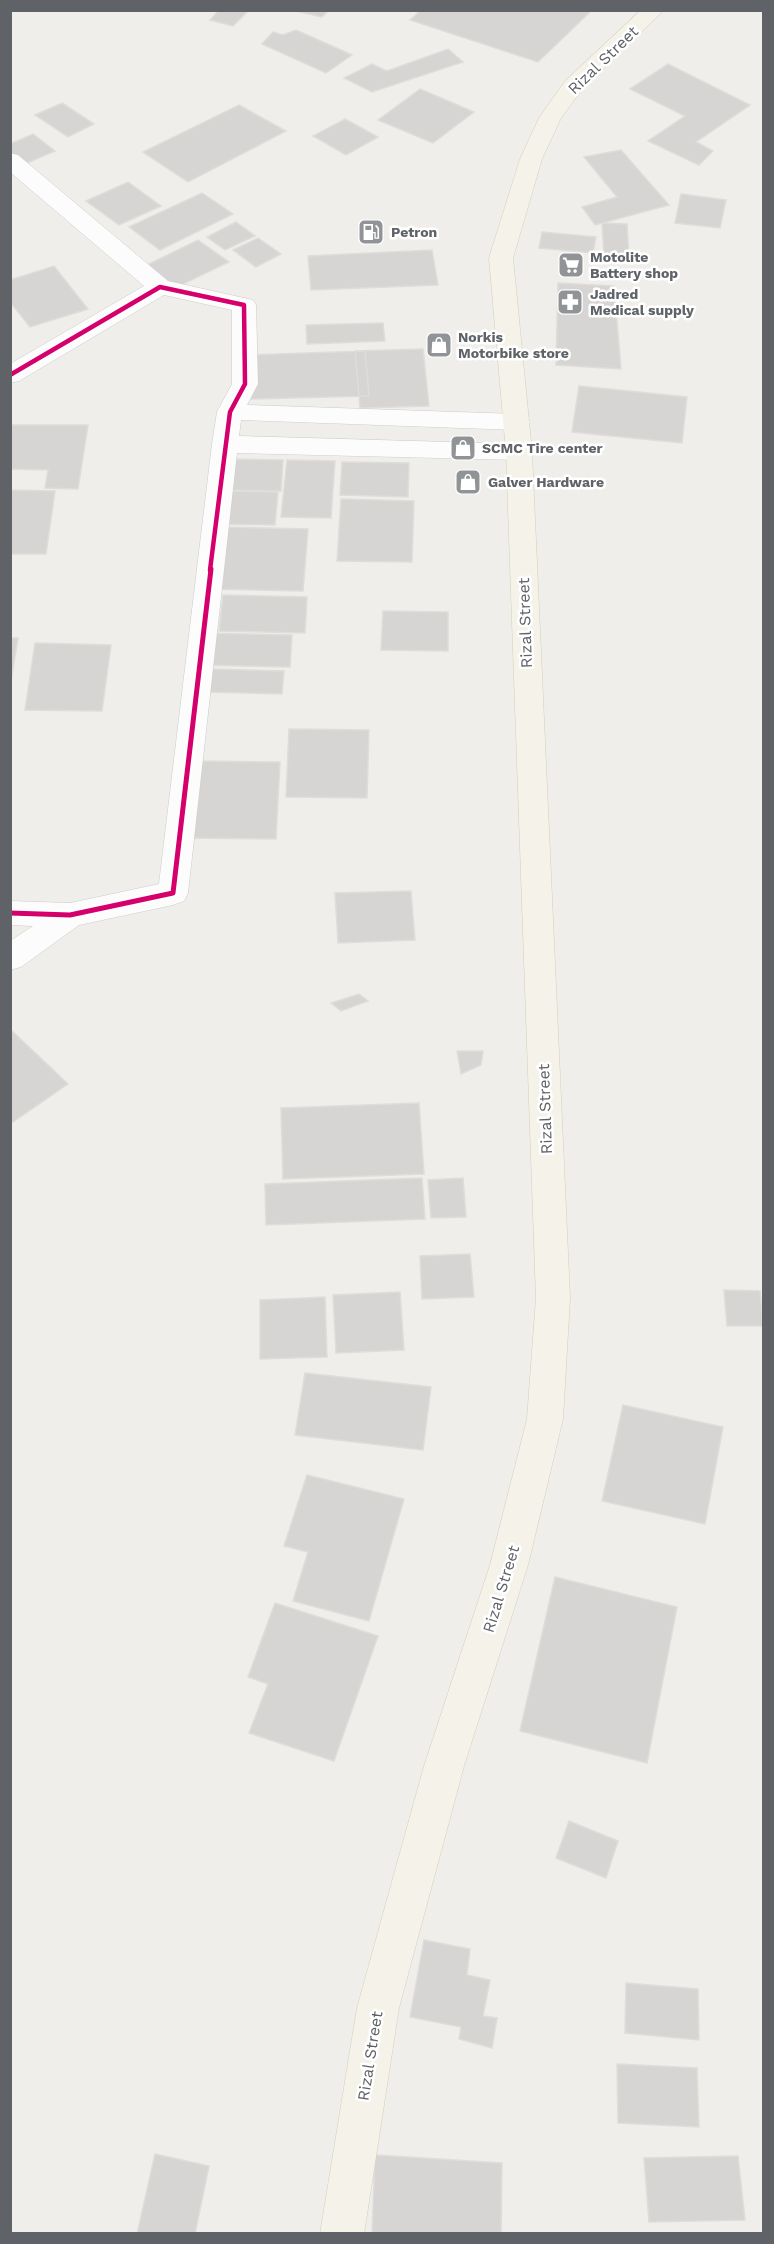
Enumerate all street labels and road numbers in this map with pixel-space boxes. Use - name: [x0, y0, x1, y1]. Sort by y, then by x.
- street label: Rizal Street: [564, 22, 642, 98]
- street label: Rizal Street: [514, 577, 536, 668]
- street label: Rizal Street: [534, 1063, 556, 1154]
- street label: Rizal Street: [479, 1543, 523, 1635]
- street label: Rizal Street: [354, 2010, 386, 2102]

